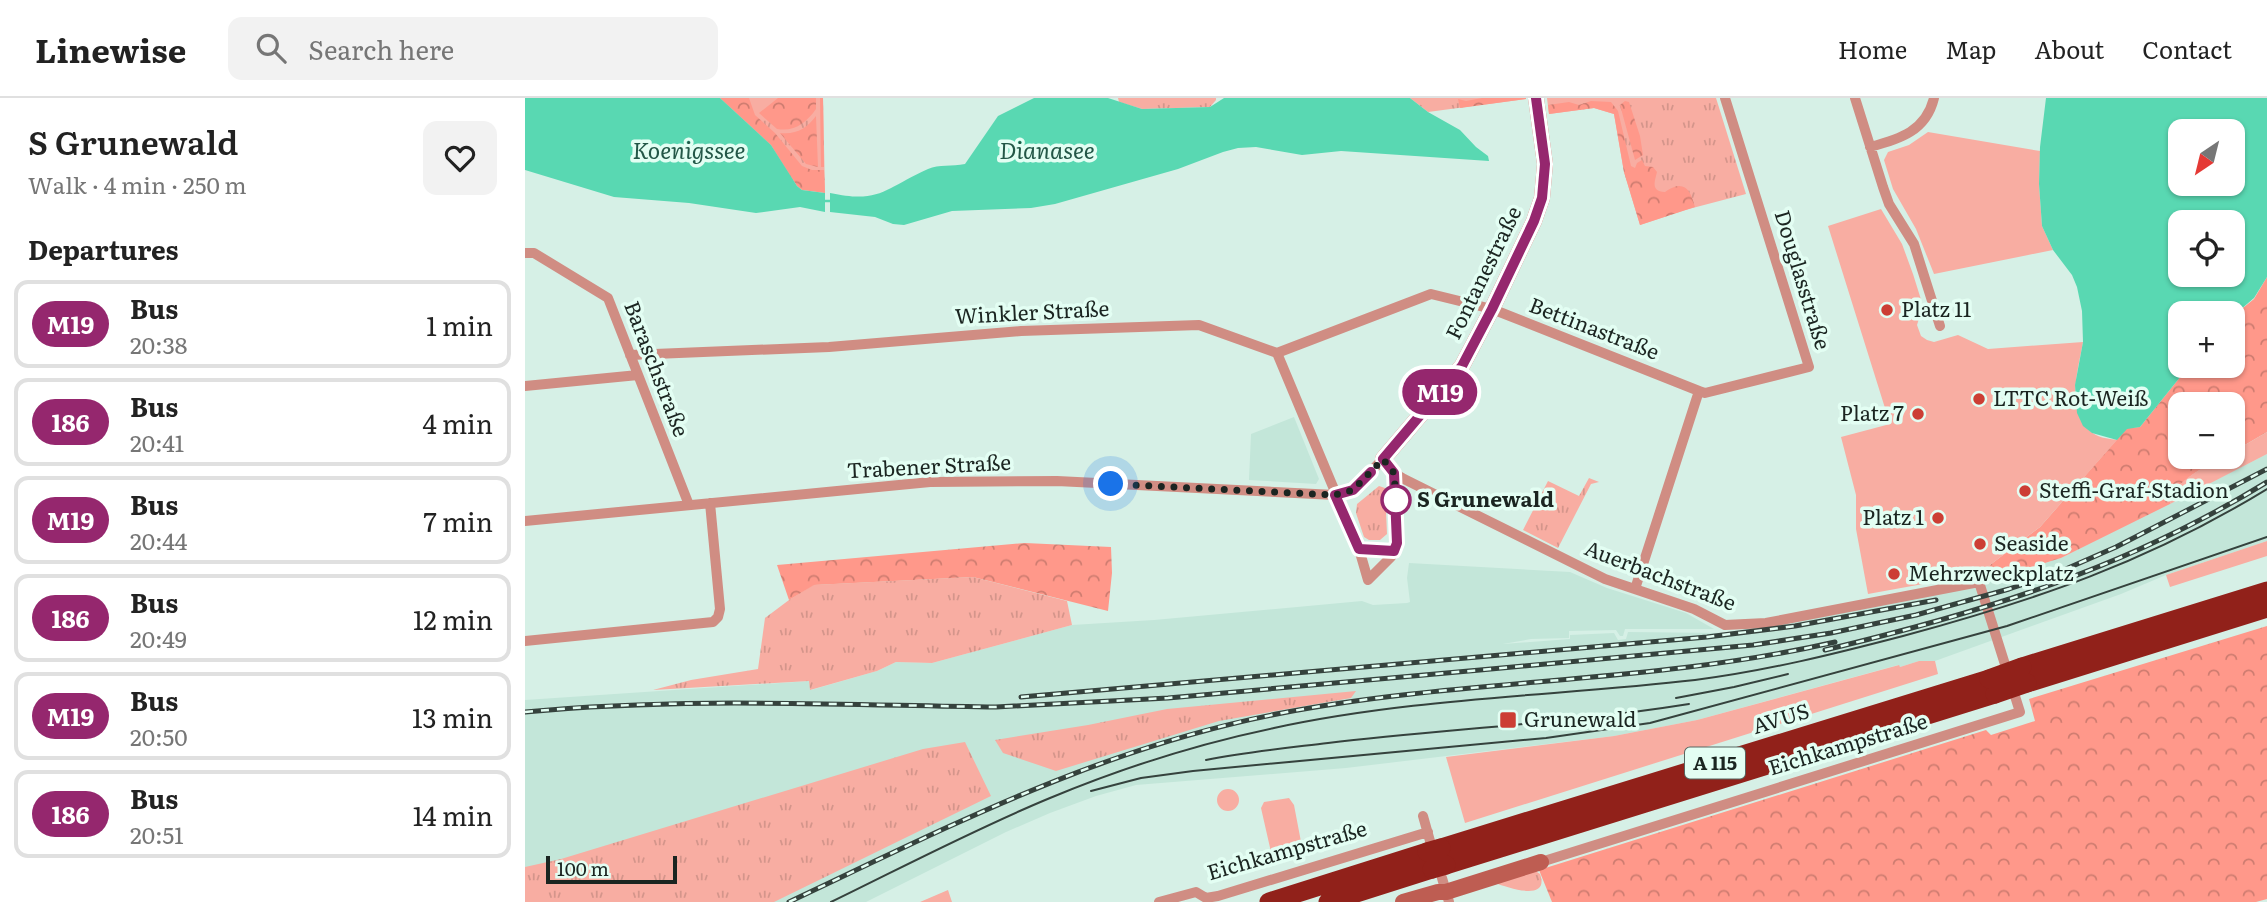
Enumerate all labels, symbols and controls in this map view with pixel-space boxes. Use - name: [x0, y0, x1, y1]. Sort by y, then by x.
- search box: [228, 17, 718, 80]
- text: Linewise: [35, 24, 186, 73]
- icon: search: [252, 29, 290, 67]
- text: Search here: [308, 29, 454, 68]
- text: Home: [1838, 31, 1907, 66]
- text: Map: [1945, 31, 1996, 66]
- text: About: [2034, 31, 2104, 66]
- text: Contact: [2142, 31, 2232, 66]
- text: S Grunewald: [28, 116, 238, 165]
- north arrow: [2168, 119, 2245, 196]
- map controls: [2168, 119, 2245, 469]
- button: heart: [423, 121, 497, 195]
- water label: Koenigssee: [632, 132, 746, 166]
- water label: Dianasee: [999, 132, 1095, 166]
- text: Walk · 4 min · 250 m: [28, 167, 247, 201]
- street label: Fontanestraße: [1436, 200, 1527, 344]
- street label: Douglasstraße: [1768, 206, 1840, 353]
- button: locate: [2168, 210, 2245, 287]
- text: Departures: [28, 229, 179, 268]
- text: Bus: [130, 288, 178, 327]
- street label: Bettinastraße: [1525, 288, 1665, 366]
- street label: Winkler Straße: [954, 291, 1110, 330]
- place label: Platz 11: [1901, 292, 1972, 323]
- street label: Baraschstraße: [618, 296, 699, 441]
- button: +: [2168, 301, 2245, 378]
- marker: Platz 11: [1879, 302, 1895, 318]
- text: 1 min: [426, 305, 493, 344]
- text: M19: [47, 306, 94, 341]
- text: 20:38: [130, 327, 188, 361]
- line badge: M19: [1400, 369, 1480, 415]
- text: M19: [1416, 374, 1464, 409]
- place label: LTTC Rot-Weiß: [1993, 381, 2148, 412]
- text: Bus: [130, 386, 178, 425]
- marker: LTTC Rot-Weiß: [1971, 391, 1987, 407]
- button: −: [2168, 392, 2245, 469]
- place label: Platz 7: [1840, 396, 1904, 427]
- text: 4 min: [422, 403, 493, 442]
- text: 186: [51, 404, 90, 439]
- marker: Platz 7: [1910, 406, 1926, 422]
- text: 20:41: [130, 425, 184, 459]
- street label: Trabener Straße: [846, 445, 1012, 484]
- your location: [1093, 466, 1128, 501]
- place label: Steffi-Graf-Stadion: [2039, 473, 2229, 504]
- place label: S Grunewald: [1417, 482, 1554, 513]
- marker: Steffi-Graf-Stadion: [2017, 483, 2033, 499]
- text: Bus: [130, 484, 178, 523]
- marker: S Grunewald: [1381, 485, 1411, 515]
- place label: Platz 1: [1862, 500, 1924, 531]
- text: 7 min: [424, 501, 493, 540]
- text: M19: [47, 502, 94, 537]
- marker: Platz 1: [1930, 510, 1946, 526]
- text: 20:44: [130, 523, 188, 557]
- place label: Seaside: [1994, 526, 2069, 557]
- street label: Auerbachstraße: [1581, 531, 1741, 617]
- marker: Seaside: [1972, 536, 1988, 552]
- place label: Mehrzweckplatz: [1908, 556, 2074, 587]
- marker: Mehrzweckplatz: [1886, 566, 1902, 582]
- text: Bus: [130, 582, 178, 621]
- text: 12 min: [413, 599, 493, 638]
- text: 186: [51, 600, 90, 635]
- text: 20:49: [130, 621, 187, 655]
- text: Bus: [130, 680, 178, 719]
- street label: AVUS: [1748, 693, 1813, 740]
- text: 13 min: [412, 697, 493, 736]
- text: M19: [47, 698, 94, 733]
- place label: Grunewald: [1524, 702, 1636, 733]
- street label: Eichkampstraße: [1764, 704, 1931, 782]
- marker: Grunewald: [1498, 710, 1518, 730]
- text: 20:50: [130, 719, 188, 753]
- road number: A 115: [1685, 748, 1745, 778]
- text: Bus: [130, 778, 178, 817]
- text: 14 min: [413, 795, 493, 834]
- text: 186: [51, 796, 90, 831]
- street label: Eichkampstraße: [1203, 811, 1370, 886]
- text: 20:51: [130, 817, 184, 851]
- scale bar: [546, 853, 677, 885]
- text: 100 m: [557, 854, 609, 882]

